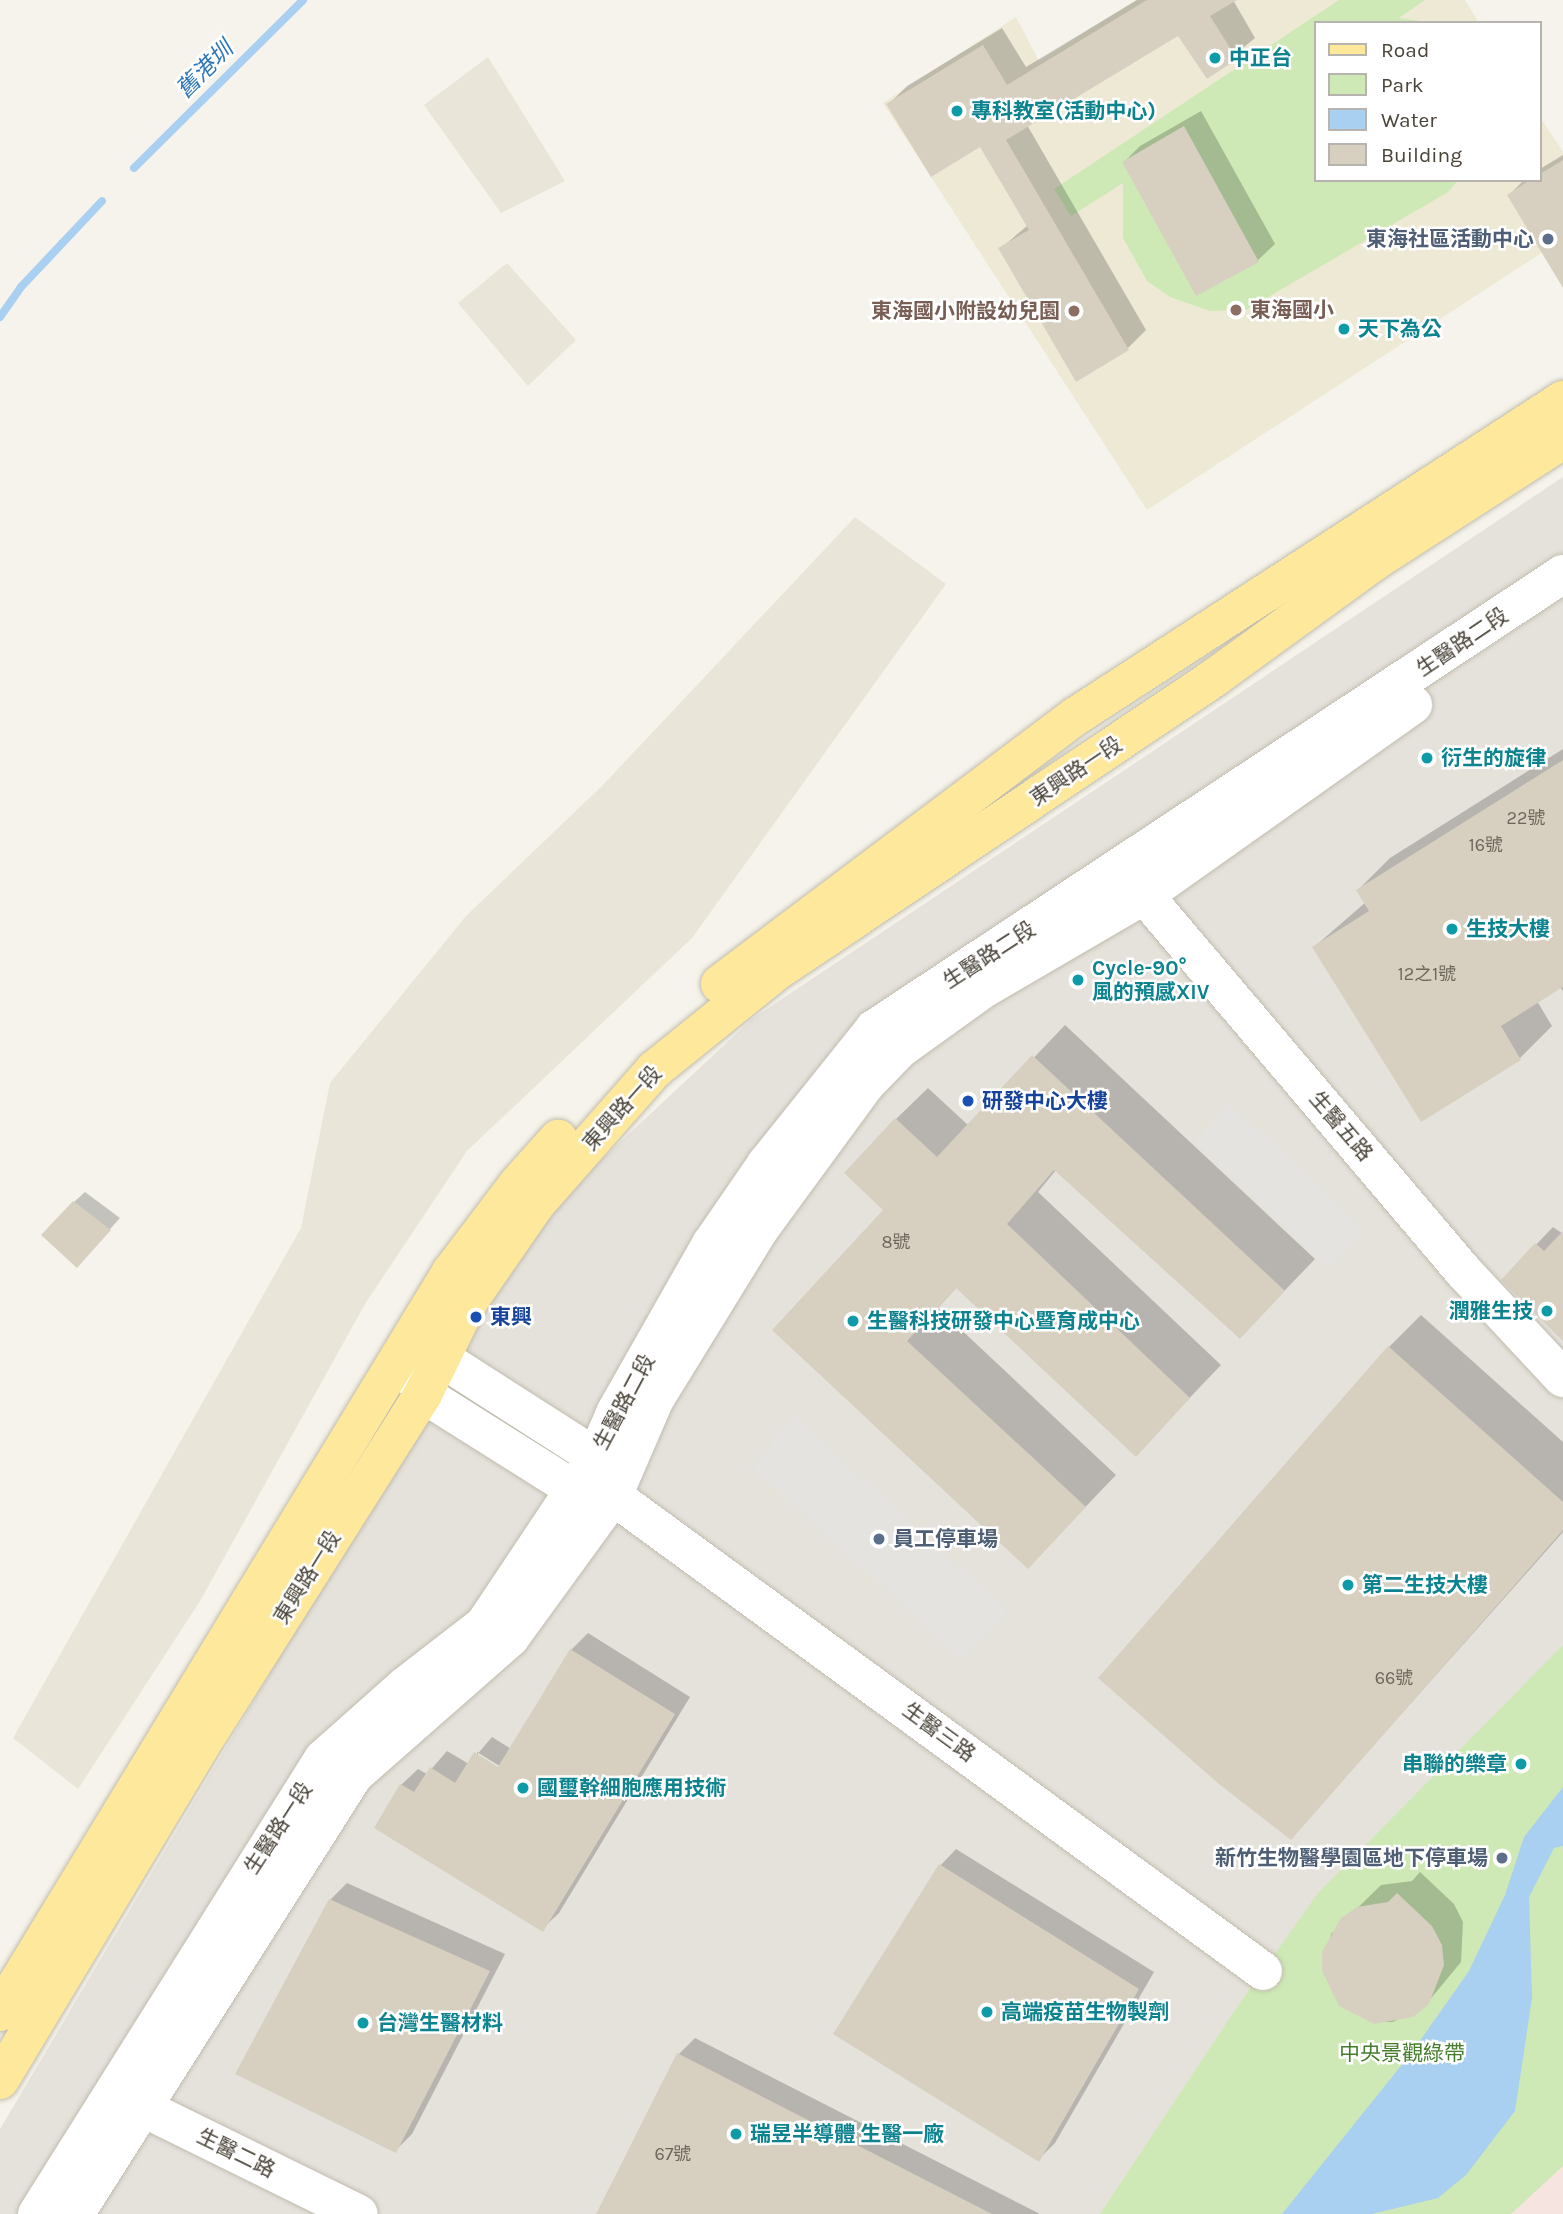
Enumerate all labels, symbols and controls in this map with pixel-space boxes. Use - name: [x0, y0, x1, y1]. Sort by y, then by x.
- legend: [1314, 21, 1542, 182]
- water label: 舊港圳: [171, 36, 239, 104]
- text: Road: [1381, 38, 1429, 62]
- place label: 中正台: [1229, 45, 1292, 71]
- marker: 中正台: [1207, 50, 1223, 66]
- text: Park: [1381, 73, 1424, 97]
- place label: 專科教室(活動中心): [971, 98, 1156, 124]
- marker: 專科教室(活動中心): [949, 103, 965, 119]
- text: Water: [1381, 108, 1437, 132]
- text: Building: [1381, 143, 1462, 167]
- place label: 東海社區活動中心: [1366, 226, 1534, 252]
- marker: 東海社區活動中心: [1540, 231, 1556, 247]
- place label: 東海國小: [1250, 297, 1334, 323]
- place label: 東海國小附設幼兒園: [871, 298, 1060, 324]
- marker: 東海國小: [1228, 302, 1244, 318]
- marker: 東海國小附設幼兒園: [1066, 303, 1082, 319]
- place label: 天下為公: [1358, 316, 1442, 342]
- marker: 天下為公: [1336, 321, 1352, 337]
- street label: 生醫路二段: [1411, 602, 1513, 682]
- street label: 東興路一段: [1025, 731, 1127, 811]
- place label: 衍生的旋律: [1441, 745, 1546, 771]
- marker: 衍生的旋律: [1419, 750, 1435, 766]
- house number: 22號: [1507, 807, 1545, 829]
- house number: 16號: [1469, 834, 1503, 856]
- street label: 生醫路二段: [938, 916, 1040, 994]
- place label: 生技大樓: [1466, 916, 1550, 942]
- marker: 生技大樓: [1444, 921, 1460, 937]
- place label: Cycle-90° 風的預感XIV: [1092, 955, 1209, 1005]
- house number: 12之1號: [1398, 963, 1456, 985]
- marker: Cycle-90° 風的預感XIV: [1070, 972, 1086, 988]
- street label: 東興路一段: [578, 1061, 666, 1155]
- street label: 生醫五路: [1304, 1086, 1378, 1166]
- place label: 研發中心大樓: [982, 1088, 1108, 1114]
- marker: 研發中心大樓: [960, 1093, 976, 1109]
- house number: 8號: [881, 1231, 911, 1253]
- place label: 潤雅生技: [1449, 1298, 1533, 1324]
- marker: 潤雅生技: [1539, 1303, 1555, 1319]
- place label: 東興: [490, 1304, 532, 1330]
- place label: 生醫科技研發中心暨育成中心: [867, 1308, 1140, 1334]
- marker: 東興: [468, 1309, 484, 1325]
- marker: 生醫科技研發中心暨育成中心: [845, 1313, 861, 1329]
- street label: 生醫路二段: [588, 1350, 660, 1454]
- street label: 東興路一段: [268, 1526, 346, 1628]
- place label: 員工停車場: [893, 1526, 998, 1552]
- marker: 員工停車場: [871, 1531, 887, 1547]
- place label: 第二生技大樓: [1362, 1572, 1488, 1598]
- marker: 第二生技大樓: [1340, 1577, 1356, 1593]
- house number: 66號: [1375, 1667, 1413, 1689]
- street label: 生醫三路: [898, 1697, 980, 1767]
- place label: 串聯的樂章: [1402, 1751, 1507, 1777]
- marker: 串聯的樂章: [1513, 1756, 1529, 1772]
- place label: 國璽幹細胞應用技術: [537, 1775, 726, 1801]
- street label: 生醫路一段: [239, 1777, 317, 1879]
- marker: 國璽幹細胞應用技術: [515, 1780, 531, 1796]
- place label: 新竹生物醫學園區地下停車場: [1215, 1845, 1488, 1871]
- marker: 新竹生物醫學園區地下停車場: [1494, 1850, 1510, 1866]
- place label: 高端疫苗生物製劑: [1001, 1999, 1169, 2025]
- marker: 高端疫苗生物製劑: [979, 2004, 995, 2020]
- place label: 台灣生醫材料: [377, 2010, 503, 2036]
- marker: 台灣生醫材料: [355, 2015, 371, 2031]
- park label: 中央景觀綠帶: [1339, 2040, 1465, 2066]
- place label: 瑞昱半導體 生醫一廠: [750, 2121, 944, 2147]
- street label: 生醫二路: [193, 2123, 279, 2183]
- marker: 瑞昱半導體 生醫一廠: [728, 2126, 744, 2142]
- house number: 67號: [655, 2143, 691, 2165]

